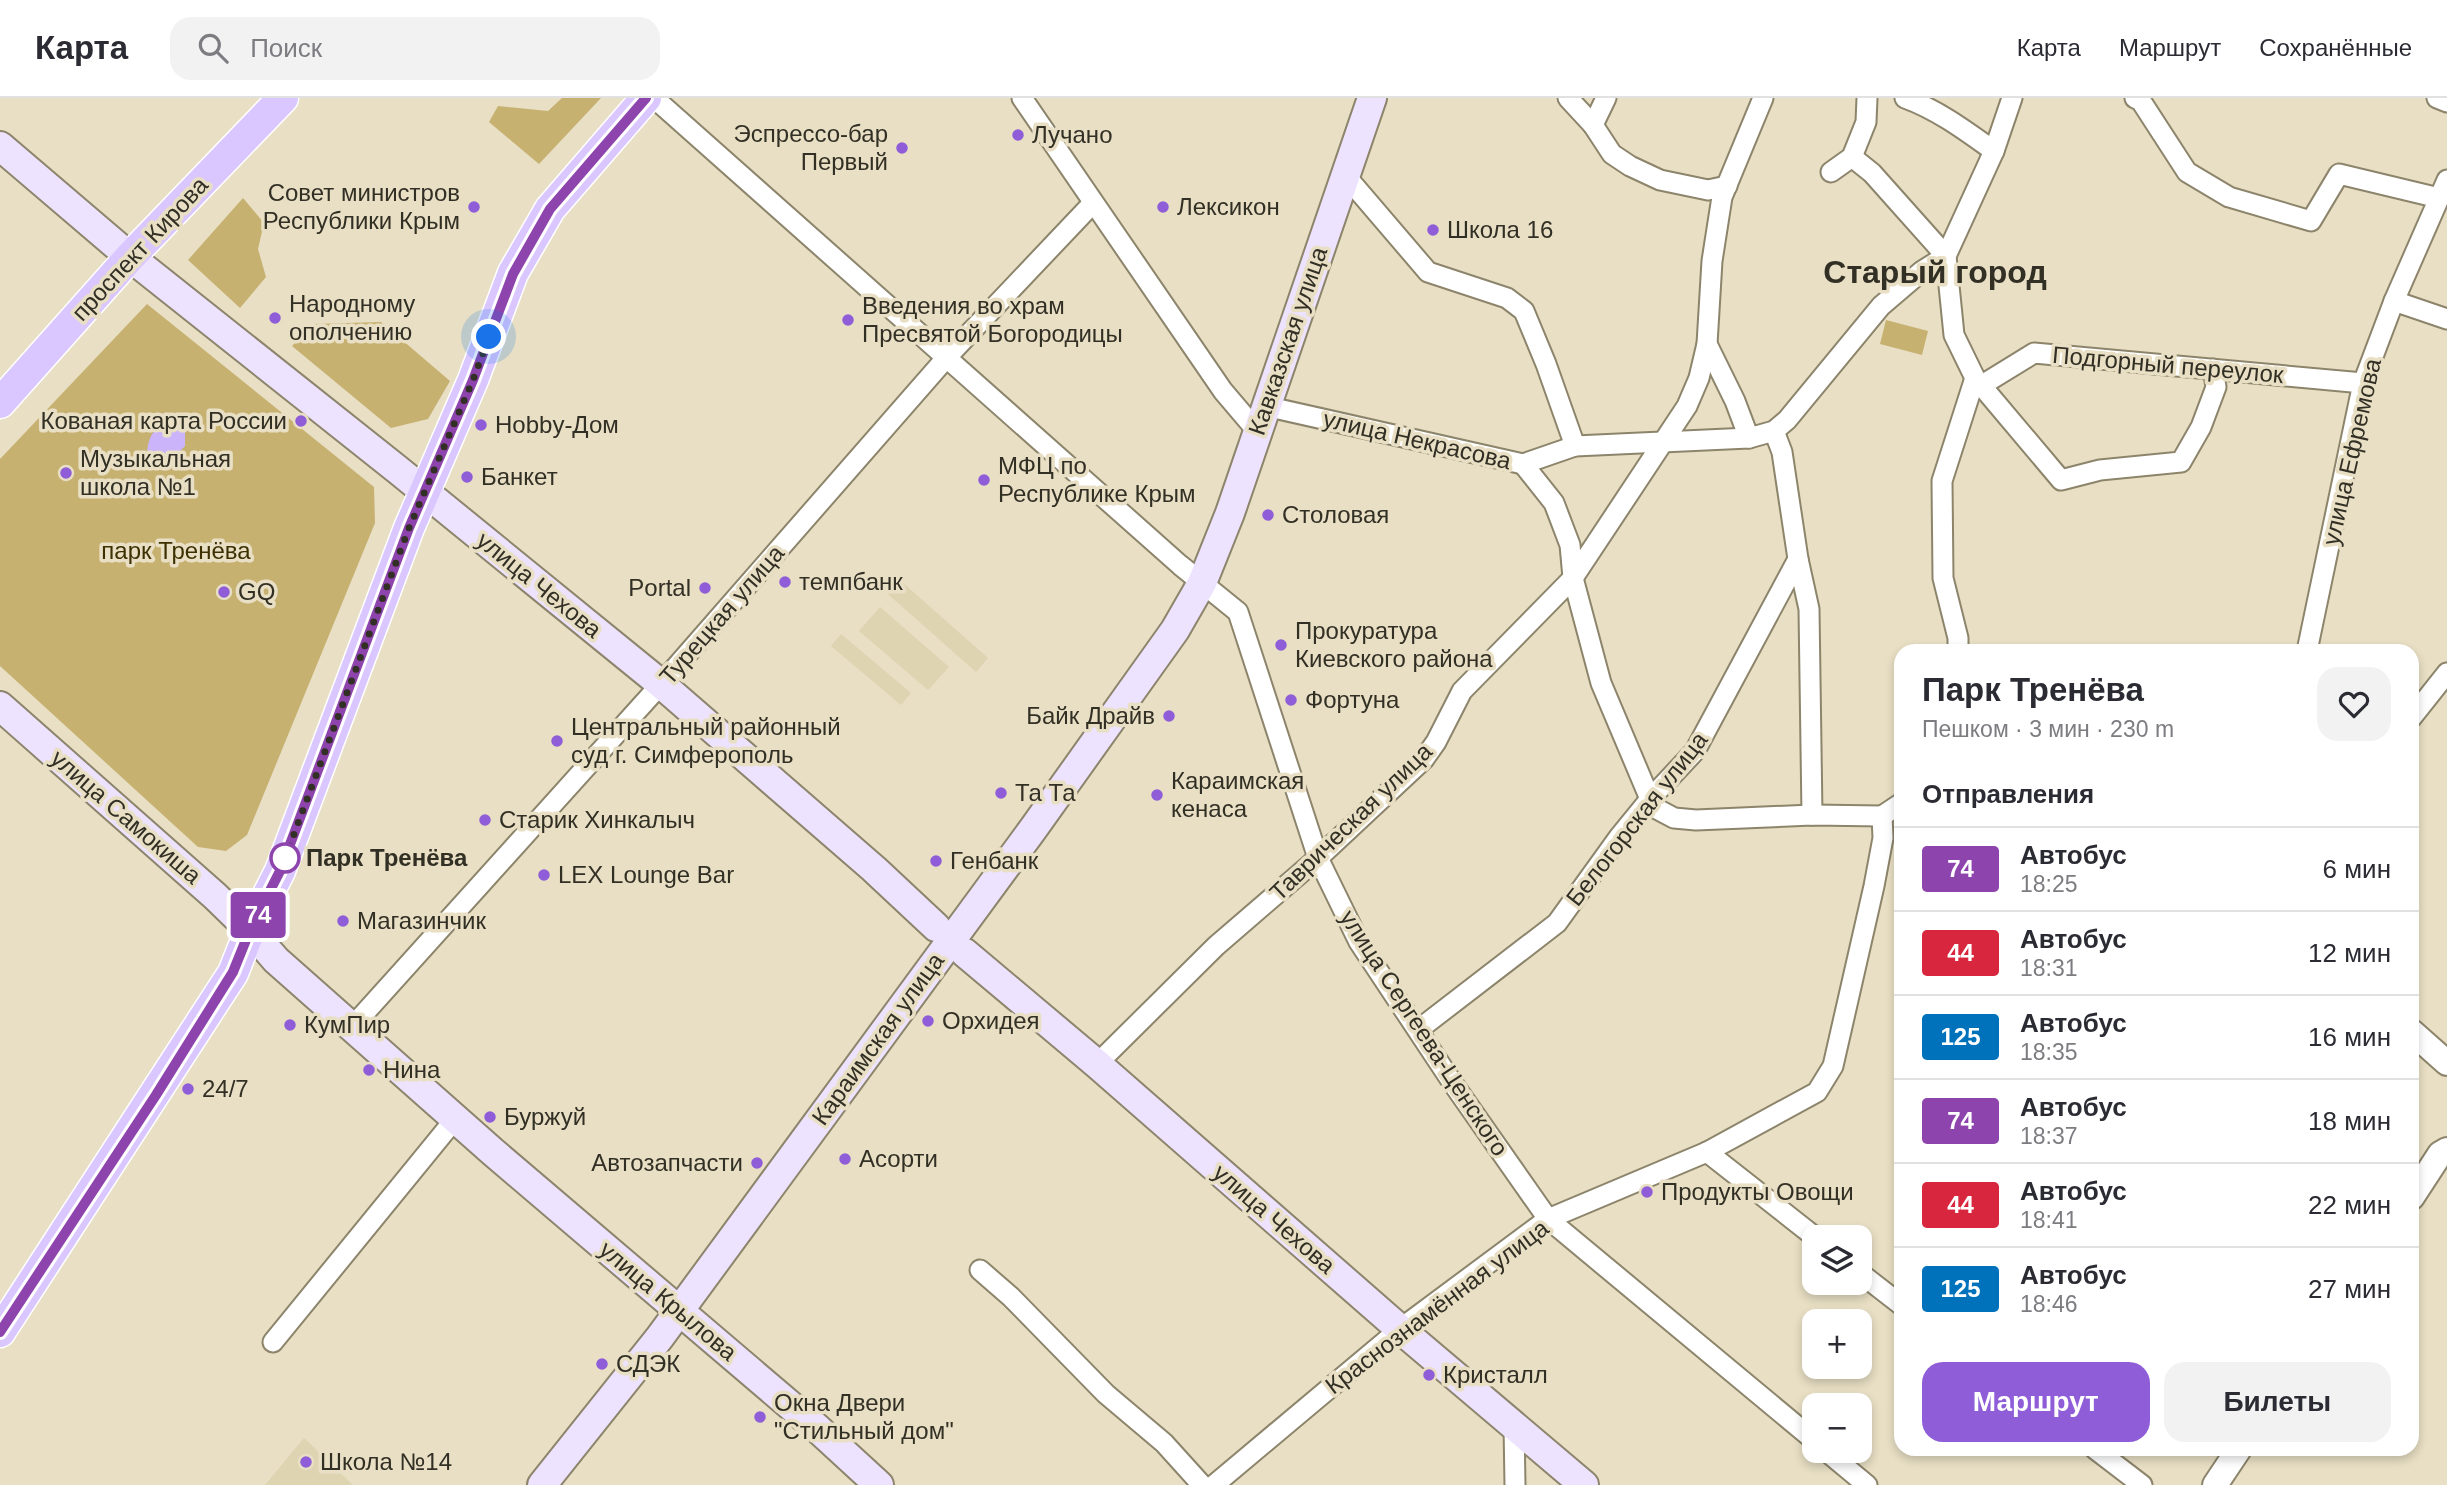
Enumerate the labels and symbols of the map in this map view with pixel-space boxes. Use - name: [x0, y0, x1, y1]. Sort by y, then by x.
- place label: Эспрессо-бар Первый: [734, 120, 888, 175]
- place label: Лучано: [1032, 121, 1112, 148]
- marker: Лучано: [1010, 127, 1026, 143]
- marker: Эспрессо-бар Первый: [894, 140, 910, 156]
- street label: проспект Кирова: [66, 171, 214, 326]
- place label: Совет министров Республики Крым: [263, 179, 460, 234]
- place label: Лексикон: [1177, 193, 1280, 220]
- marker: Совет министров Республики Крым: [466, 199, 482, 215]
- marker: Лексикон: [1155, 199, 1171, 215]
- place label: Школа 16: [1447, 216, 1553, 243]
- marker: Школа 16: [1425, 222, 1441, 238]
- street label: Кавказская улица: [1243, 243, 1333, 438]
- district label: Старый город: [1823, 254, 2047, 290]
- place label: Народному ополчению: [289, 290, 415, 345]
- place label: Введения во храм Пресвятой Богородицы: [862, 292, 1123, 347]
- marker: Народному ополчению: [267, 310, 283, 326]
- marker: Введения во храм Пресвятой Богородицы: [840, 312, 856, 328]
- your location: [471, 319, 506, 354]
- street label: Подгорный переулок: [2051, 341, 2285, 388]
- street label: улица Ефремова: [2317, 355, 2386, 548]
- street label: улица Некрасова: [1321, 405, 1514, 474]
- place label: Кованая карта России: [41, 407, 287, 434]
- place label: Hobby-Дом: [495, 411, 619, 438]
- marker: Кованая карта России: [293, 413, 309, 429]
- marker: Hobby-Дом: [473, 417, 489, 433]
- place label: Музыкальная школа №1: [80, 445, 231, 500]
- place label: МФЦ по Республике Крым: [998, 452, 1196, 507]
- place label: Банкет: [481, 463, 558, 490]
- marker: Музыкальная школа №1: [58, 465, 74, 481]
- marker: Банкет: [459, 469, 475, 485]
- marker: МФЦ по Республике Крым: [976, 472, 992, 488]
- place label: Столовая: [1282, 501, 1389, 528]
- marker: Столовая: [1260, 507, 1276, 523]
- street label: улица Чехова: [472, 526, 608, 643]
- park label: парк Тренёва: [101, 537, 251, 564]
- street label: Турецкая улица: [654, 539, 790, 690]
- place label: темпбанк: [799, 568, 903, 595]
- place label: Portal: [628, 574, 691, 601]
- marker: темпбанк: [777, 574, 793, 590]
- place label: GQ: [238, 578, 275, 605]
- marker: Portal: [697, 580, 713, 596]
- marker: GQ: [216, 584, 232, 600]
- place label: Прокуратура Киевского района: [1295, 617, 1493, 672]
- marker: Прокуратура Киевского района: [1273, 637, 1289, 653]
- place label: Фортуна: [1305, 686, 1400, 713]
- marker: Фортуна: [1283, 692, 1299, 708]
- place label: Байк Драйв: [1026, 702, 1155, 729]
- marker: Байк Драйв: [1161, 708, 1177, 724]
- place label: Центральный районный суд г. Симферополь: [571, 713, 841, 768]
- street label: Белогорская улица: [1560, 726, 1713, 911]
- marker: Центральный районный суд г. Симферополь: [549, 733, 565, 749]
- street label: Таврическая улица: [1264, 737, 1438, 906]
- street label: улица Самокиша: [46, 744, 207, 890]
- place label: Караимская кенаса: [1171, 767, 1304, 822]
- place label: Та Та: [1015, 779, 1076, 806]
- marker: Та Та: [993, 785, 1009, 801]
- marker: Караимская кенаса: [1149, 787, 1165, 803]
- place label: Старик Хинкалыч: [499, 806, 695, 833]
- marker: Старик Хинкалыч: [477, 812, 493, 828]
- marker: Парк Тренёва: [270, 843, 300, 873]
- place label: Парк Тренёва: [306, 844, 468, 871]
- place label: Генбанк: [950, 847, 1039, 874]
- marker: Генбанк: [928, 853, 944, 869]
- place label: LEX Lounge Bar: [558, 861, 734, 888]
- marker: LEX Lounge Bar: [536, 867, 552, 883]
- line badge: 74: [226, 892, 290, 938]
- street label: улица Сергеева-Ценского: [1335, 905, 1514, 1161]
- place label: Магазинчик: [357, 907, 486, 934]
- marker: Магазинчик: [335, 913, 351, 929]
- street label: Караимская улица: [806, 947, 949, 1130]
- place label: Орхидея: [942, 1007, 1040, 1034]
- place label: КумПир: [304, 1011, 390, 1038]
- marker: Орхидея: [920, 1013, 936, 1029]
- marker: КумПир: [282, 1017, 298, 1033]
- place label: Нина: [383, 1056, 441, 1083]
- marker: Нина: [361, 1062, 377, 1078]
- place label: 24/7: [202, 1075, 249, 1102]
- marker: 24/7: [180, 1081, 196, 1097]
- place label: Буржуй: [504, 1103, 586, 1130]
- marker: Буржуй: [482, 1109, 498, 1125]
- place label: Асорти: [859, 1145, 938, 1172]
- place label: Автозапчасти: [591, 1149, 743, 1176]
- marker: Асорти: [837, 1151, 853, 1167]
- marker: Автозапчасти: [749, 1155, 765, 1171]
- street label: улица Чехова: [1208, 1158, 1341, 1279]
- place label: Продукты Овощи: [1661, 1178, 1854, 1205]
- marker: Продукты Овощи: [1639, 1184, 1655, 1200]
- street label: Краснознамённая улица: [1320, 1214, 1554, 1399]
- street label: улица Крылова: [594, 1235, 743, 1366]
- place label: СДЭК: [616, 1350, 680, 1377]
- marker: СДЭК: [594, 1356, 610, 1372]
- place label: Кристалл: [1443, 1361, 1548, 1388]
- marker: Кристалл: [1421, 1367, 1437, 1383]
- place label: Окна Двери "Стильный дом": [774, 1389, 954, 1444]
- marker: Окна Двери "Стильный дом": [752, 1409, 768, 1425]
- place label: Школа №14: [320, 1448, 452, 1475]
- marker: Школа №14: [298, 1454, 314, 1470]

